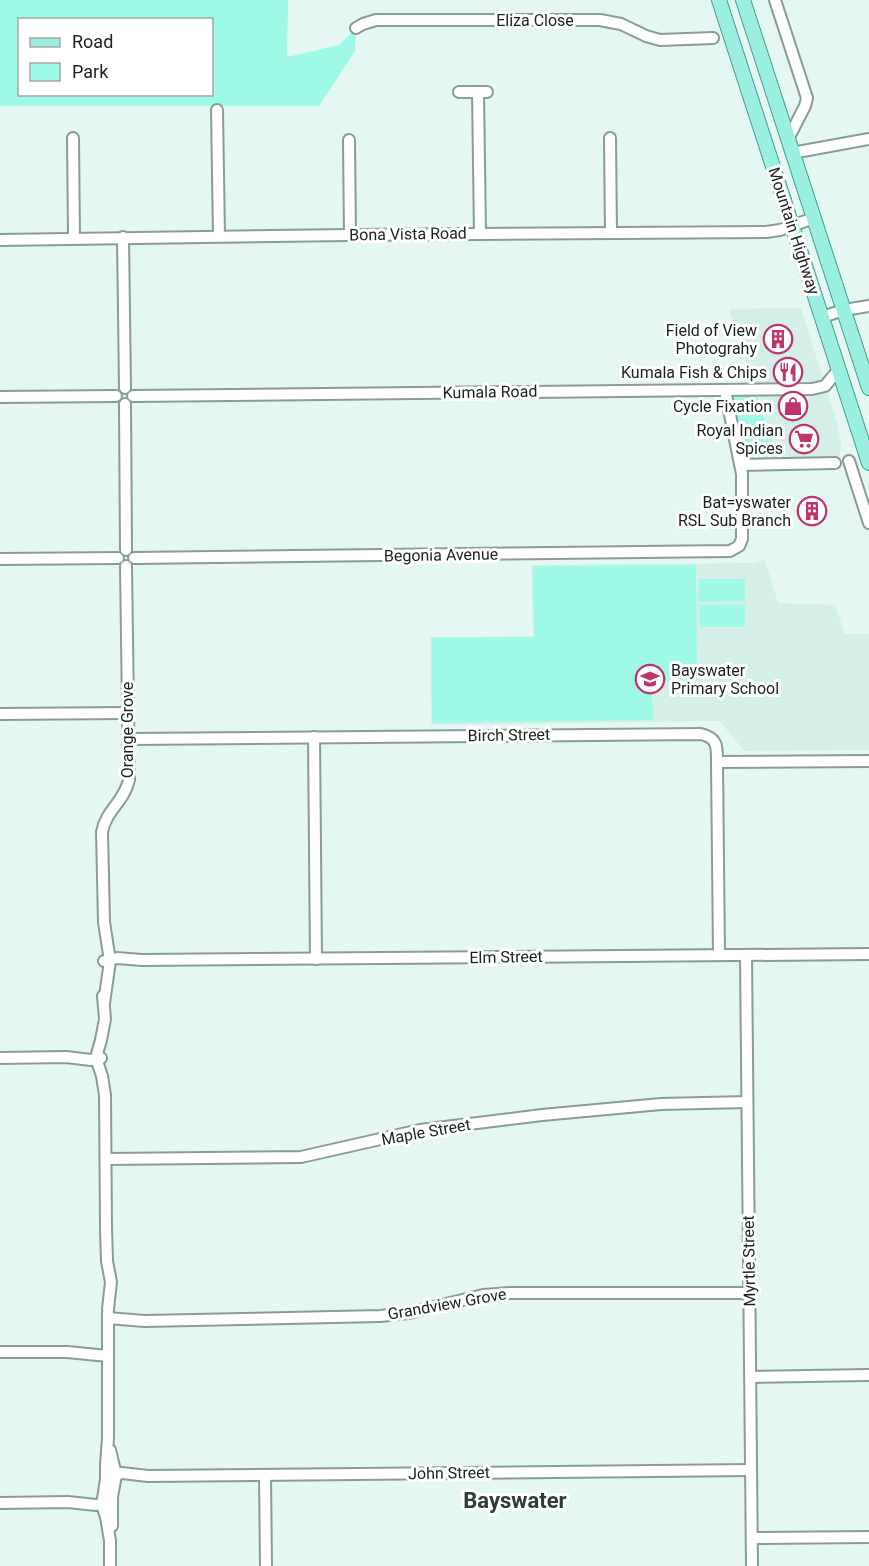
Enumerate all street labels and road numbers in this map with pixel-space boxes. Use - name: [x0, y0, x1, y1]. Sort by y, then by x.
- street label: Eliza Close: [496, 11, 574, 30]
- street label: Mountain Highway: [764, 165, 824, 297]
- street label: Bona Vista Road: [349, 223, 467, 245]
- street label: Kumala Road: [442, 382, 538, 402]
- street label: Begonia Avenue: [384, 545, 498, 565]
- street label: Orange Grove: [118, 682, 137, 778]
- street label: Birch Street: [468, 725, 550, 745]
- street label: Elm Street: [469, 947, 543, 967]
- street label: Maple Street: [380, 1115, 472, 1149]
- street label: Myrtle Street: [739, 1215, 759, 1307]
- street label: Grandview Grove: [386, 1284, 508, 1324]
- street label: John Street: [408, 1463, 490, 1483]

